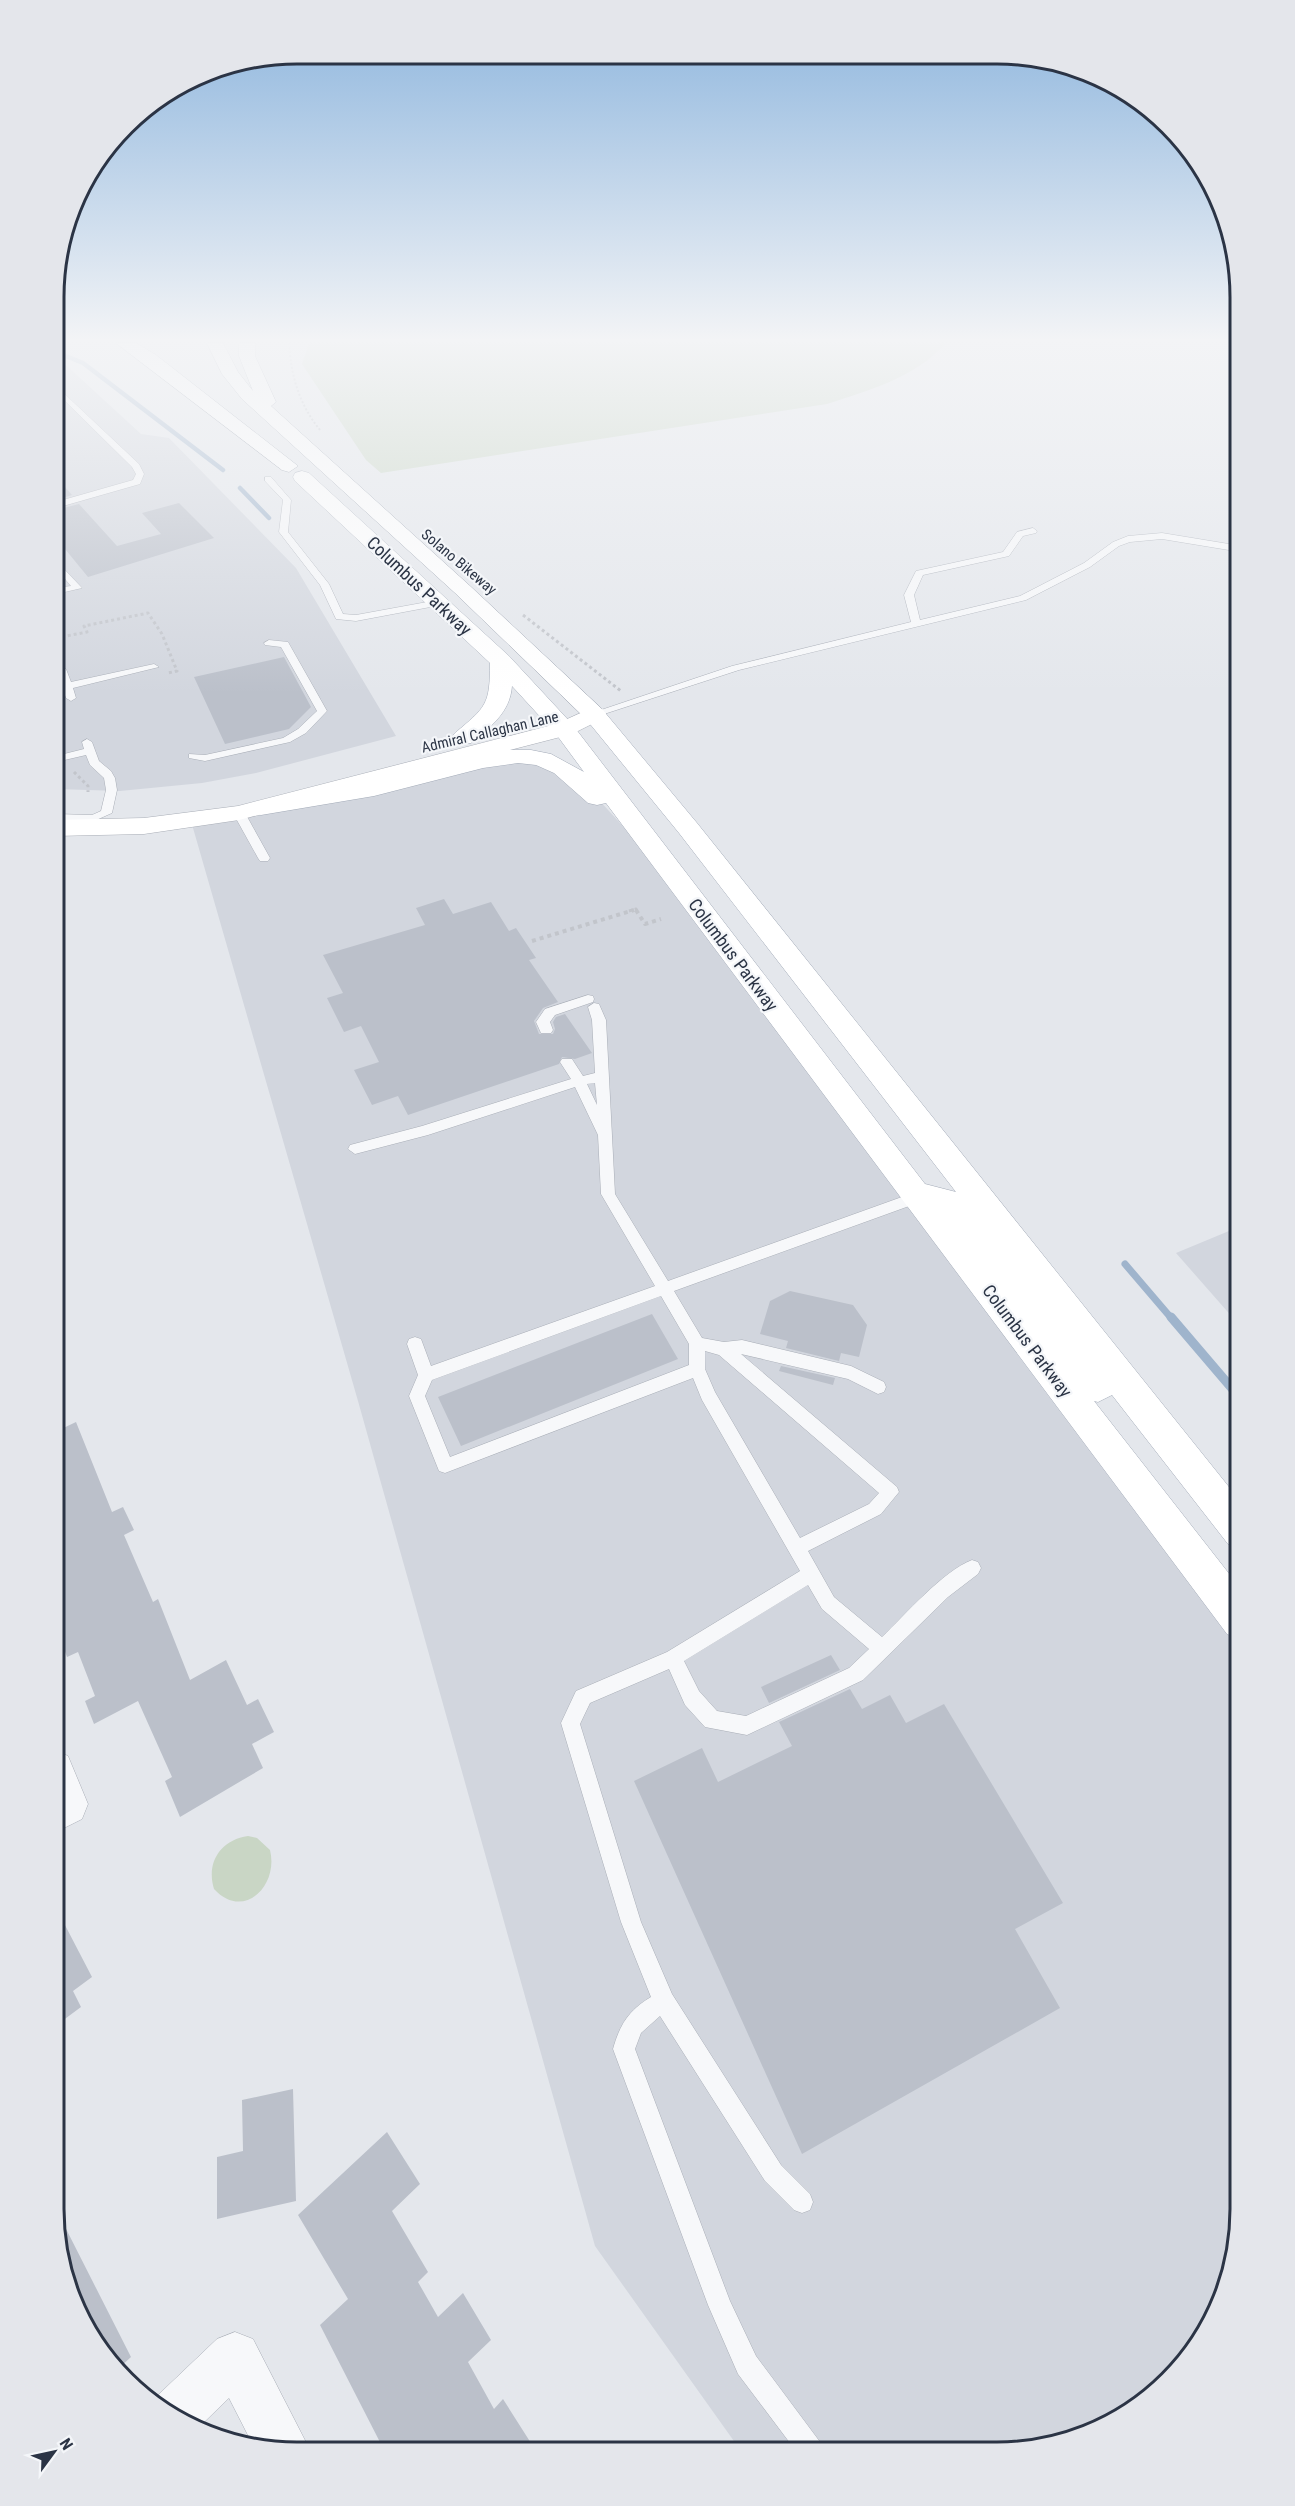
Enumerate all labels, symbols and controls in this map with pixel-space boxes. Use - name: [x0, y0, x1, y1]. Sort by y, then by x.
- street label: Solano Bikeway: [418, 525, 500, 599]
- street label: Columbus Parkway: [363, 532, 476, 640]
- street label: Admiral Callaghan Lane: [420, 707, 560, 757]
- street label: Columbus Parkway: [684, 894, 783, 1015]
- street label: Columbus Parkway: [978, 1280, 1077, 1401]
- north arrow: [24, 2422, 84, 2482]
- text: N: [56, 2435, 77, 2453]

